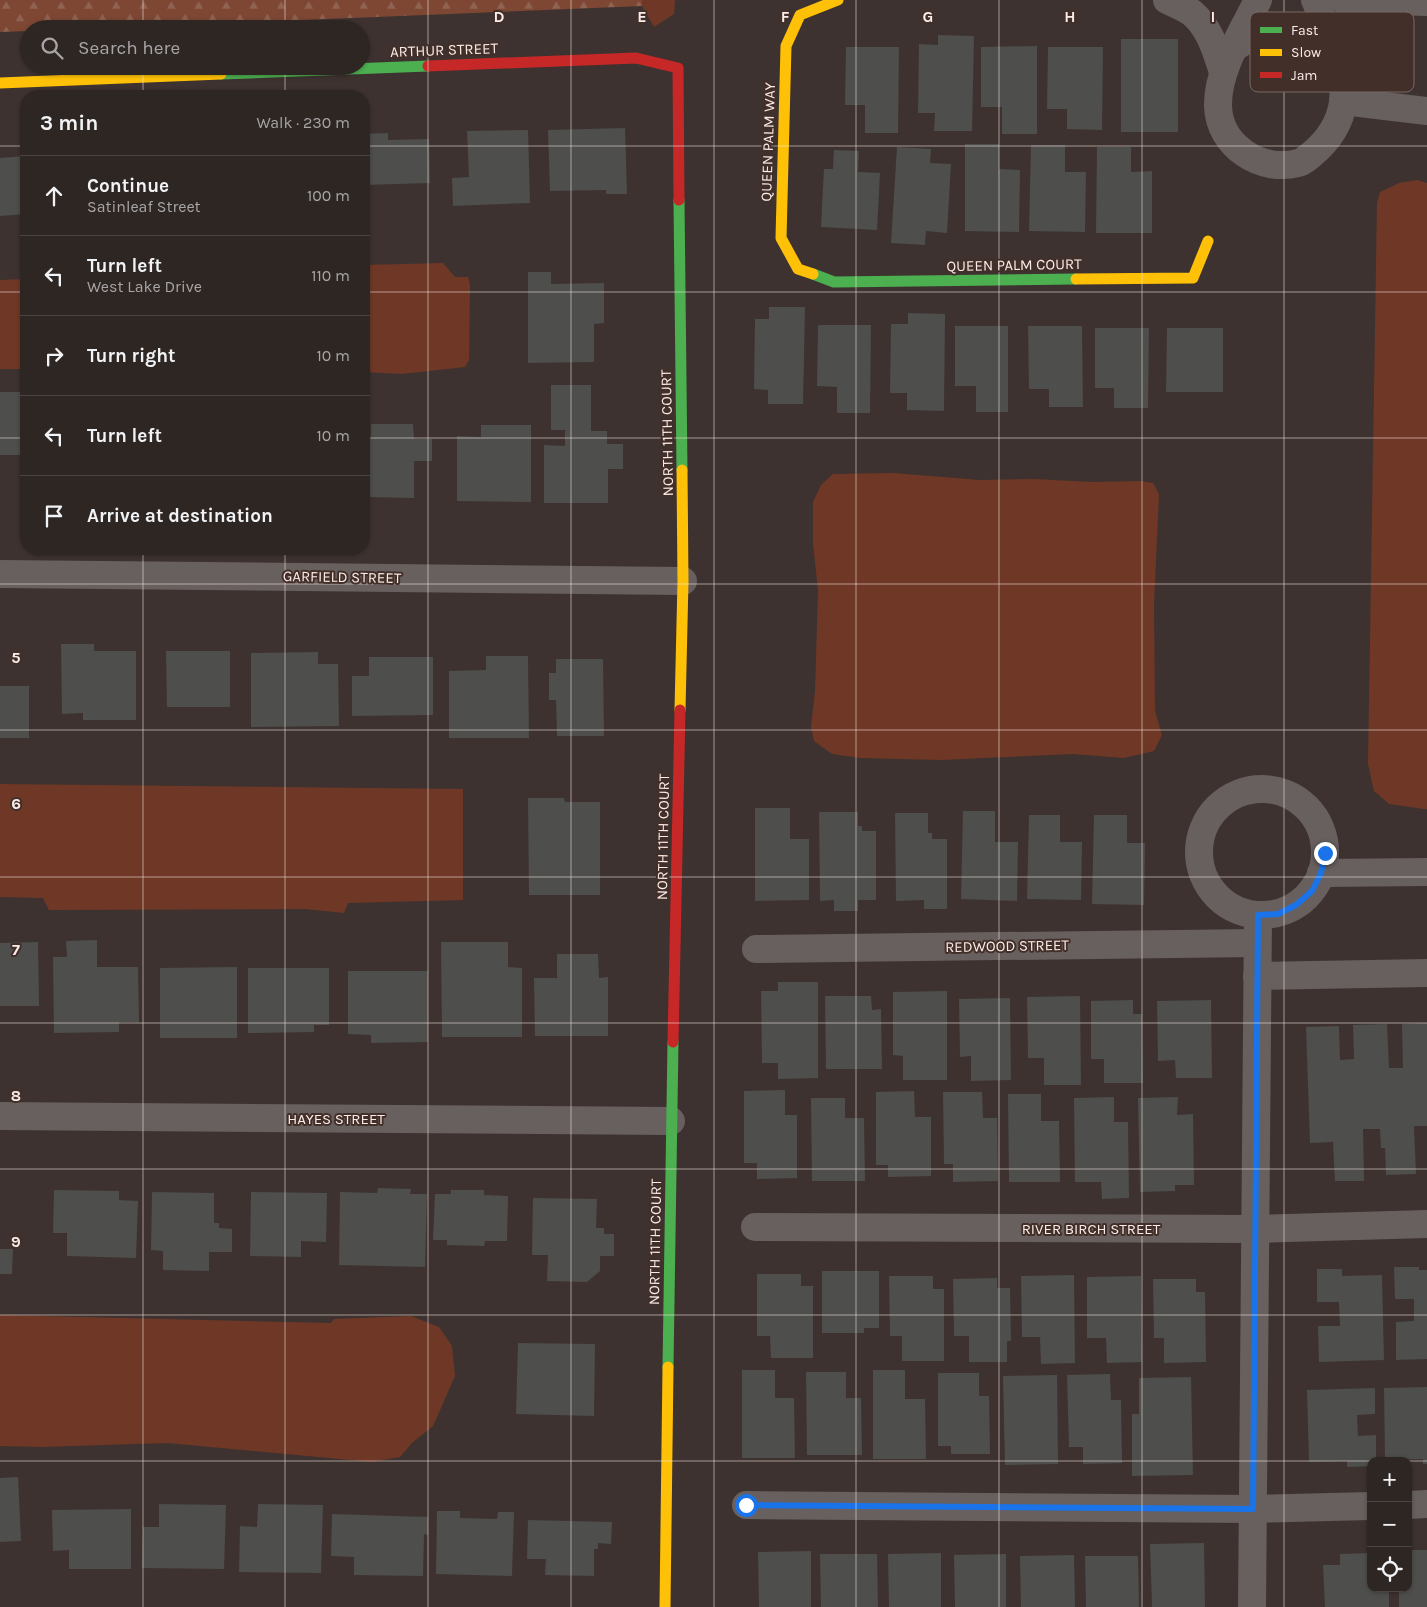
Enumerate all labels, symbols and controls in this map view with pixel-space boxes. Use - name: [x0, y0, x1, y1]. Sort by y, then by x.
- text: D: [494, 7, 505, 26]
- text: E: [637, 7, 647, 26]
- text: F: [781, 7, 790, 26]
- text: G: [923, 7, 933, 26]
- text: H: [1064, 7, 1076, 26]
- text: I: [1211, 7, 1215, 26]
- legend: [1250, 12, 1414, 92]
- search box: [20, 20, 370, 75]
- text: Fast: [1291, 22, 1318, 39]
- icon: search: [38, 34, 66, 62]
- text: Search here: [78, 37, 180, 59]
- street label: ARTHUR STREET: [390, 39, 499, 61]
- text: Slow: [1291, 44, 1321, 61]
- text: Jam: [1291, 67, 1317, 84]
- street label: QUEEN PALM WAY: [757, 81, 779, 202]
- text: 3 min: [40, 111, 98, 135]
- text: Walk · 230 m: [256, 113, 350, 132]
- text: Continue: [87, 175, 169, 197]
- icon: ahead: [40, 182, 68, 210]
- text: 100 m: [307, 186, 350, 205]
- text: Satinleaf Street: [87, 197, 201, 216]
- text: Turn left: [87, 255, 162, 277]
- street label: QUEEN PALM COURT: [946, 255, 1082, 275]
- icon: left: [40, 262, 68, 290]
- text: 110 m: [311, 266, 350, 285]
- text: West Lake Drive: [87, 277, 202, 296]
- icon: right: [40, 342, 68, 370]
- text: Turn right: [87, 345, 176, 367]
- text: 10 m: [316, 346, 350, 365]
- street label: NORTH 11TH COURT: [657, 369, 677, 496]
- icon: left: [40, 422, 68, 450]
- text: Turn left: [87, 425, 162, 447]
- text: 10 m: [316, 426, 350, 445]
- icon: arrive: [40, 502, 68, 530]
- text: Arrive at destination: [87, 505, 273, 527]
- street label: GARFIELD STREET: [283, 567, 402, 587]
- text: 5: [11, 648, 21, 667]
- street label: NORTH 11TH COURT: [653, 773, 673, 900]
- text: 6: [11, 794, 21, 813]
- route end: [1314, 842, 1337, 865]
- street label: REDWOOD STREET: [945, 936, 1070, 956]
- text: 7: [12, 940, 20, 959]
- text: 8: [11, 1086, 21, 1105]
- street label: HAYES STREET: [287, 1110, 385, 1128]
- street label: NORTH 11TH COURT: [645, 1178, 665, 1305]
- street label: RIVER BIRCH STREET: [1022, 1220, 1161, 1238]
- text: 9: [11, 1232, 21, 1251]
- map controls: [1367, 1457, 1412, 1592]
- button: +: [1367, 1457, 1412, 1502]
- route start: [735, 1494, 758, 1517]
- button: −: [1367, 1502, 1412, 1547]
- button: locate: [1367, 1547, 1412, 1592]

